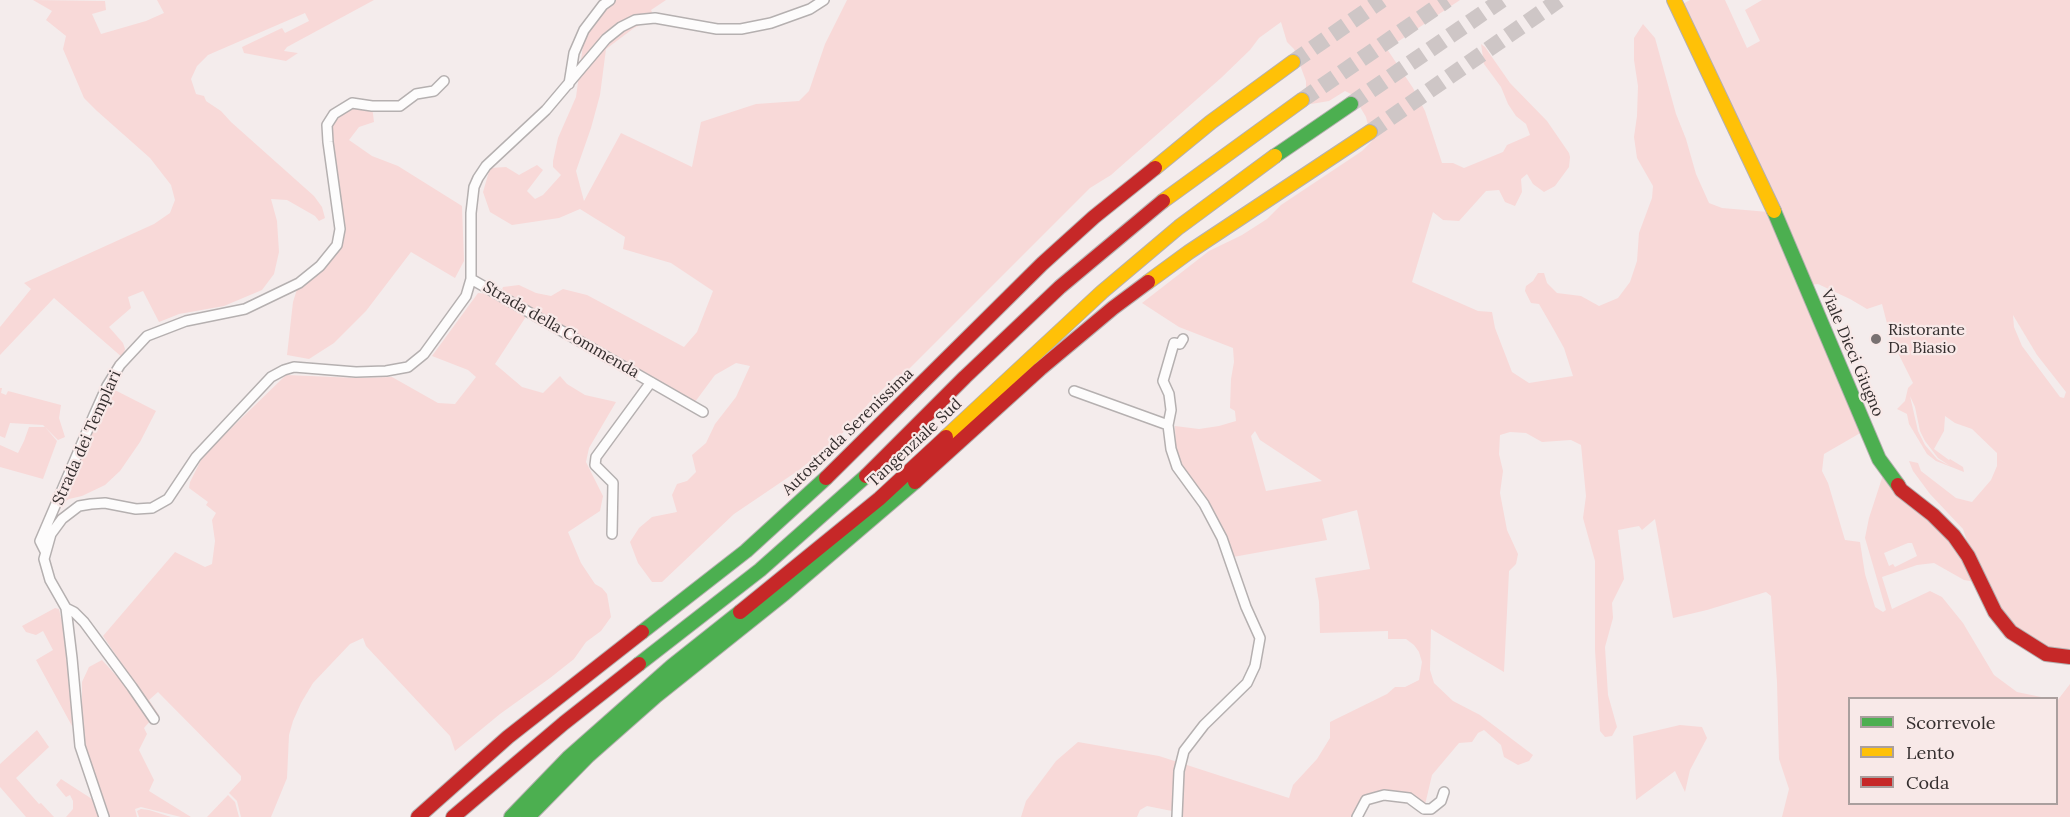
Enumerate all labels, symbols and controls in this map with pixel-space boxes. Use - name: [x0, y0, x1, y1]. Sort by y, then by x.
- street label: Strada della Commenda: [480, 277, 642, 383]
- street label: Viale Dieci Giugno: [1816, 286, 1888, 420]
- place label: Ristorante Da Biasio: [1888, 320, 1965, 358]
- marker: Ristorante Da Biasio: [1869, 332, 1883, 346]
- street label: Autostrada Serenissima: [778, 364, 918, 500]
- street label: Strada dei Templari: [49, 368, 125, 508]
- street label: Tangenziale Sud: [864, 395, 966, 491]
- legend: [1848, 697, 2058, 805]
- text: Scorrevole: [1906, 711, 1996, 734]
- text: Lento: [1906, 741, 1954, 764]
- text: Coda: [1906, 771, 1949, 794]

